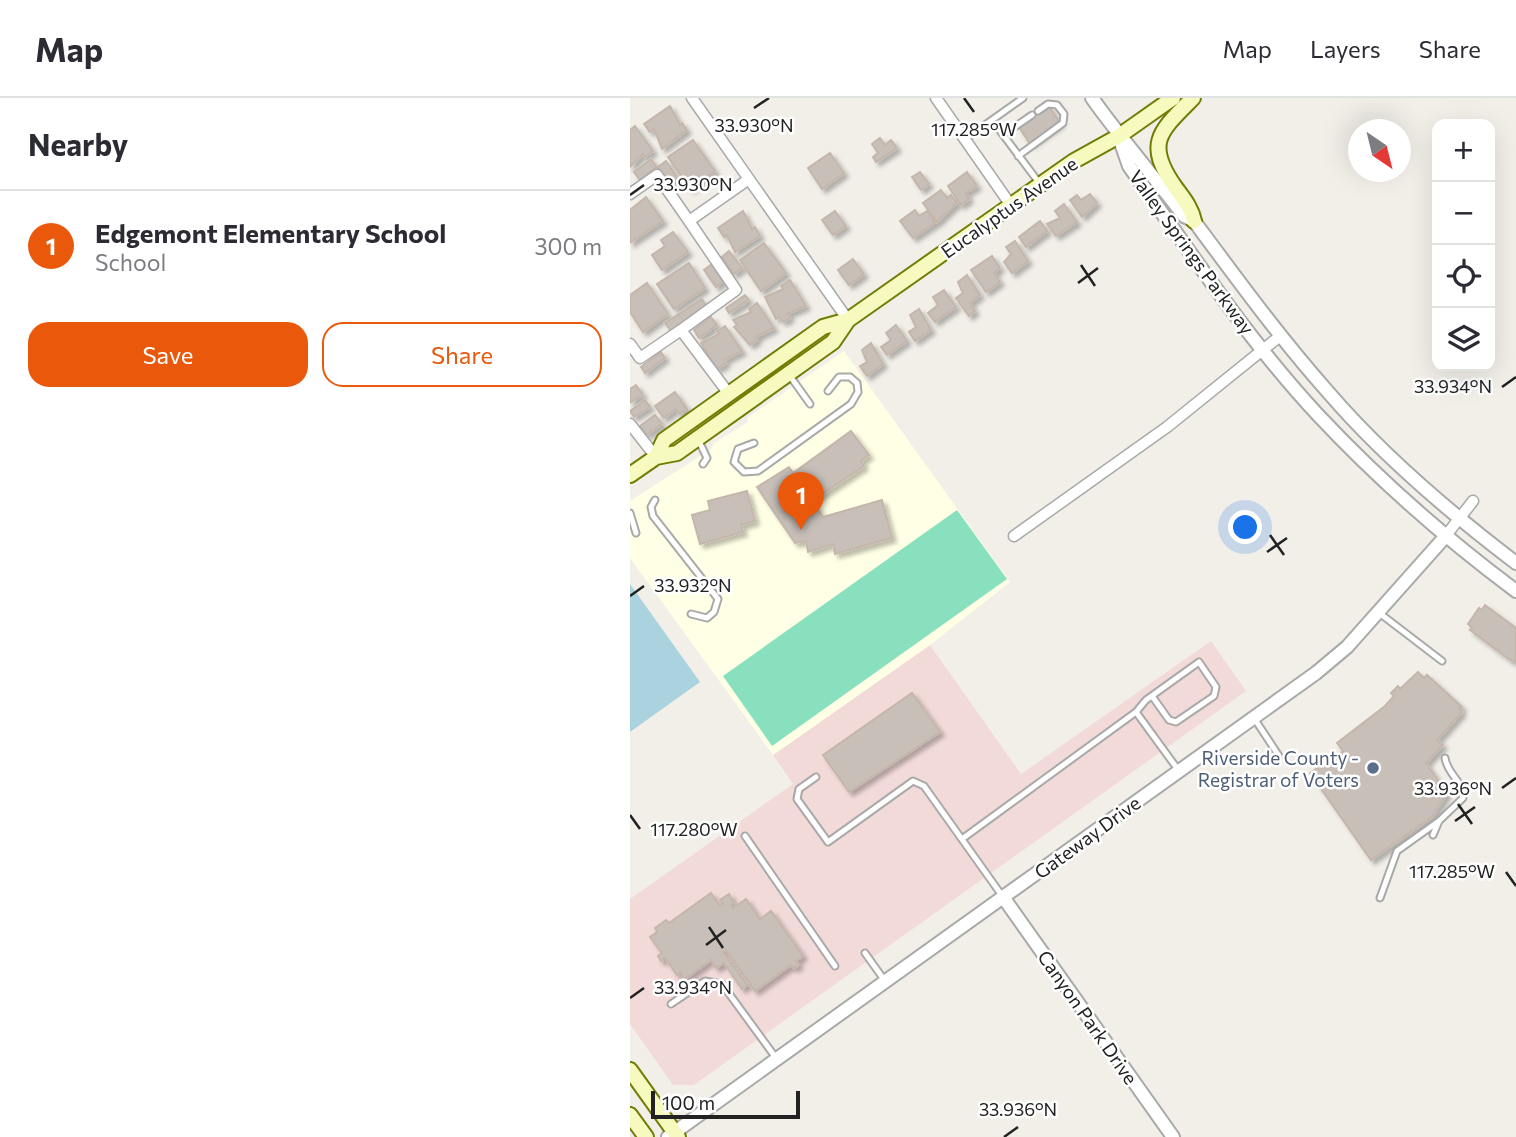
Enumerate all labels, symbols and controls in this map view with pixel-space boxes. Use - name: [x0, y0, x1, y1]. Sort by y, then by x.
- text: Map: [35, 28, 103, 69]
- text: Map: [1223, 34, 1272, 63]
- text: Layers: [1310, 34, 1381, 63]
- text: Share: [1419, 34, 1481, 63]
- text: 33.930°N: [714, 114, 794, 136]
- text: 117.285°W: [931, 118, 1017, 140]
- north arrow: [1348, 119, 1411, 182]
- map controls: [1432, 119, 1495, 371]
- button: +: [1432, 119, 1495, 182]
- text: Nearby: [28, 125, 128, 162]
- street label: Eucalyptus Avenue: [936, 151, 1082, 263]
- street label: Valley Springs Parkway: [1125, 165, 1259, 339]
- text: 33.930°N: [653, 173, 733, 195]
- button: −: [1432, 182, 1495, 245]
- text: Edgemont Elementary School: [95, 217, 446, 248]
- text: 1: [46, 232, 56, 260]
- text: 300 m: [534, 232, 602, 260]
- button: locate: [1432, 245, 1495, 308]
- text: School: [95, 248, 166, 276]
- button: layers: [1432, 308, 1495, 371]
- button: Save: [28, 322, 308, 387]
- button: Share: [322, 322, 602, 387]
- text: 33.934°N: [1414, 375, 1492, 397]
- pin: 1: [778, 472, 824, 530]
- your location: [1228, 510, 1262, 544]
- text: 33.932°N: [654, 574, 732, 596]
- place label: Riverside County - Registrar of Voters: [1198, 746, 1359, 791]
- marker: Riverside County - Registrar of Voters: [1365, 760, 1381, 776]
- text: 33.936°N: [1414, 777, 1492, 799]
- street label: Gateway Drive: [1030, 791, 1144, 883]
- text: 117.280°W: [650, 818, 738, 840]
- text: 117.285°W: [1409, 860, 1495, 882]
- street label: Canyon Park Drive: [1033, 946, 1143, 1088]
- text: 33.934°N: [654, 976, 732, 998]
- scale bar: [651, 1088, 800, 1120]
- text: 100 m: [662, 1091, 715, 1114]
- text: 33.936°N: [979, 1098, 1057, 1120]

